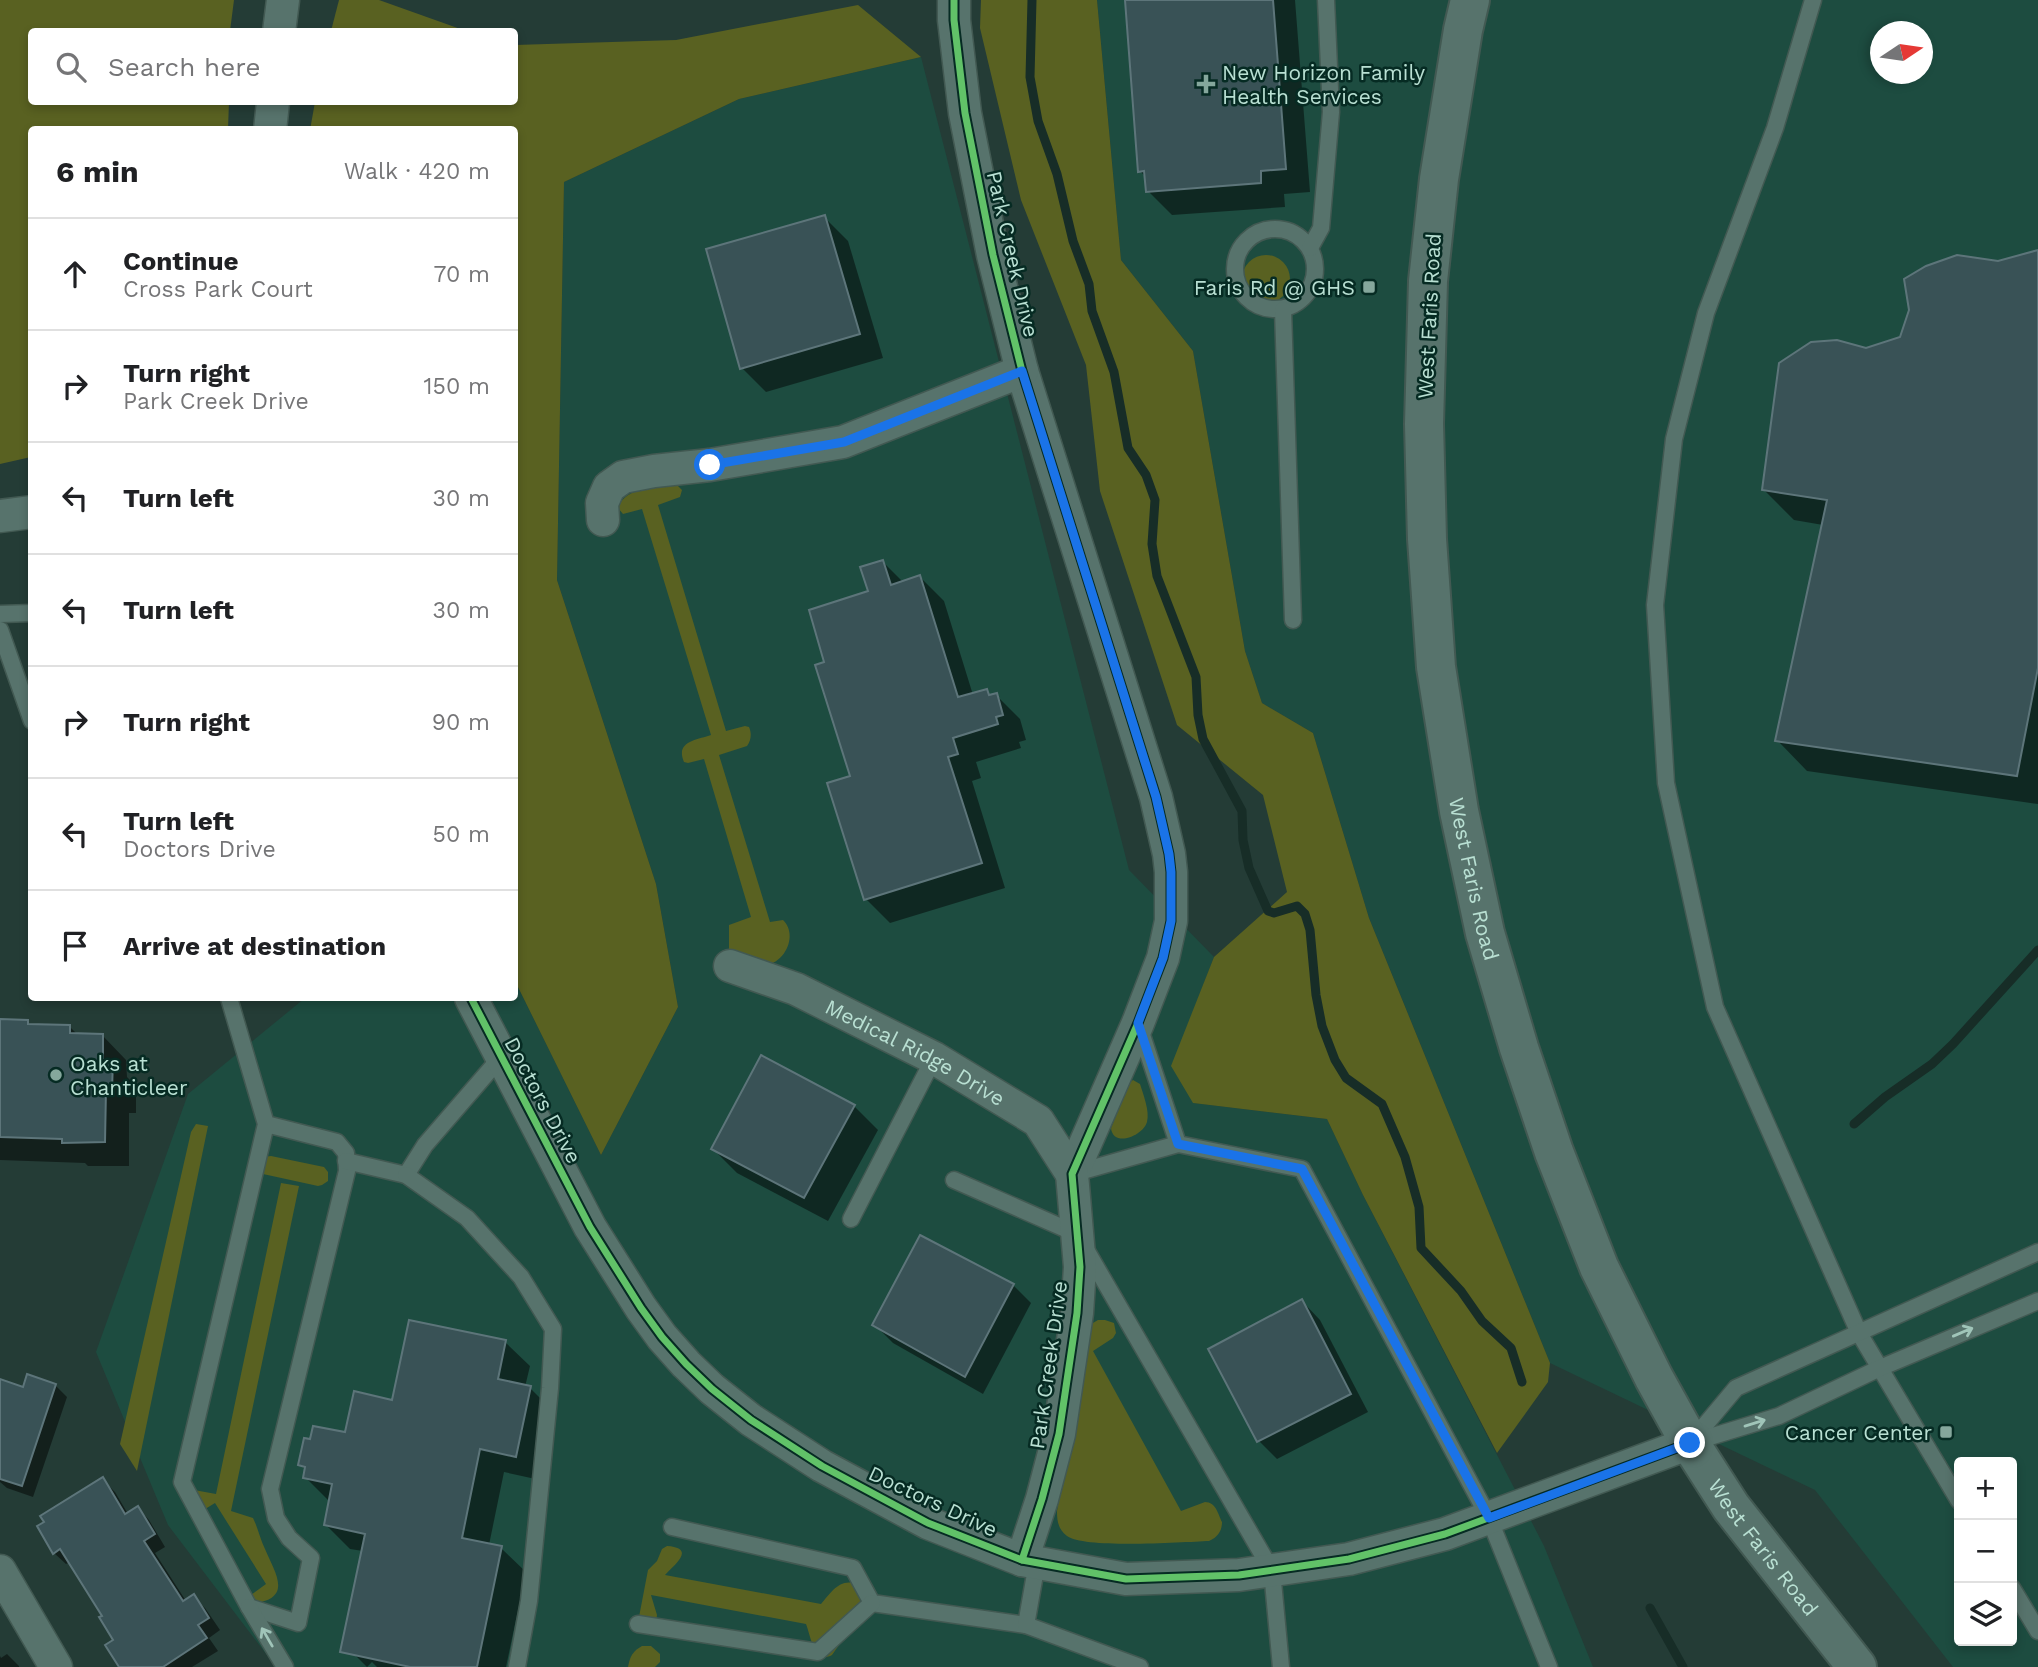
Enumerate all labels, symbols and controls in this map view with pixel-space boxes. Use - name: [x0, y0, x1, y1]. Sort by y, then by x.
- north arrow: [1870, 21, 1933, 84]
- search box: [28, 28, 518, 105]
- icon: search: [52, 48, 90, 86]
- text: Search here: [108, 52, 260, 82]
- place label: New Horizon Family Health Services: [1222, 60, 1425, 109]
- marker: New Horizon Family Health Services: [1196, 74, 1216, 94]
- text: 6 min: [56, 154, 139, 189]
- text: Walk · 420 m: [344, 158, 490, 185]
- street label: Park Creek Drive: [982, 169, 1044, 339]
- street label: West Faris Road: [1412, 233, 1446, 399]
- text: Continue: [123, 246, 239, 276]
- icon: ahead: [56, 255, 94, 293]
- text: 70 m: [433, 261, 490, 288]
- place label: Faris Rd @ GHS: [1194, 275, 1355, 300]
- text: Cross Park Court: [123, 276, 313, 303]
- marker: Faris Rd @ GHS: [1361, 279, 1377, 295]
- text: Turn right: [123, 358, 250, 388]
- icon: right: [56, 367, 94, 405]
- text: 150 m: [424, 373, 490, 400]
- text: Park Creek Drive: [123, 388, 309, 415]
- route start: [694, 449, 725, 480]
- icon: left: [56, 479, 94, 517]
- text: Turn left: [123, 483, 234, 513]
- text: 30 m: [433, 485, 490, 512]
- icon: left: [56, 591, 94, 629]
- text: Turn left: [123, 595, 234, 625]
- text: 30 m: [433, 597, 490, 624]
- icon: right: [56, 703, 94, 741]
- text: Turn right: [123, 707, 250, 737]
- text: 90 m: [432, 709, 490, 736]
- street label: West Faris Road: [1445, 796, 1505, 963]
- text: Turn left: [123, 806, 234, 836]
- icon: left: [56, 815, 94, 853]
- text: 50 m: [433, 821, 490, 848]
- text: Doctors Drive: [123, 836, 276, 863]
- icon: arrive: [56, 927, 94, 965]
- text: Arrive at destination: [123, 931, 386, 961]
- street label: Medical Ridge Drive: [822, 993, 1010, 1111]
- street label: Doctors Drive: [499, 1033, 587, 1167]
- place label: Oaks at Chanticleer: [70, 1051, 188, 1100]
- marker: Oaks at Chanticleer: [48, 1067, 64, 1083]
- street label: Park Creek Drive: [1024, 1279, 1072, 1451]
- one-way arrow: [1952, 1325, 1974, 1338]
- one-way arrow: [1744, 1416, 1766, 1429]
- place label: Cancer Center: [1785, 1420, 1932, 1445]
- marker: Cancer Center: [1938, 1424, 1954, 1440]
- route end: [1674, 1427, 1705, 1458]
- map controls: [1954, 1457, 2017, 1646]
- button: +: [1954, 1457, 2017, 1520]
- street label: Doctors Drive: [865, 1460, 1001, 1542]
- street label: West Faris Road: [1703, 1474, 1824, 1620]
- button: −: [1954, 1520, 2017, 1583]
- button: layers: [1954, 1583, 2017, 1646]
- one-way arrow: [260, 1627, 273, 1648]

